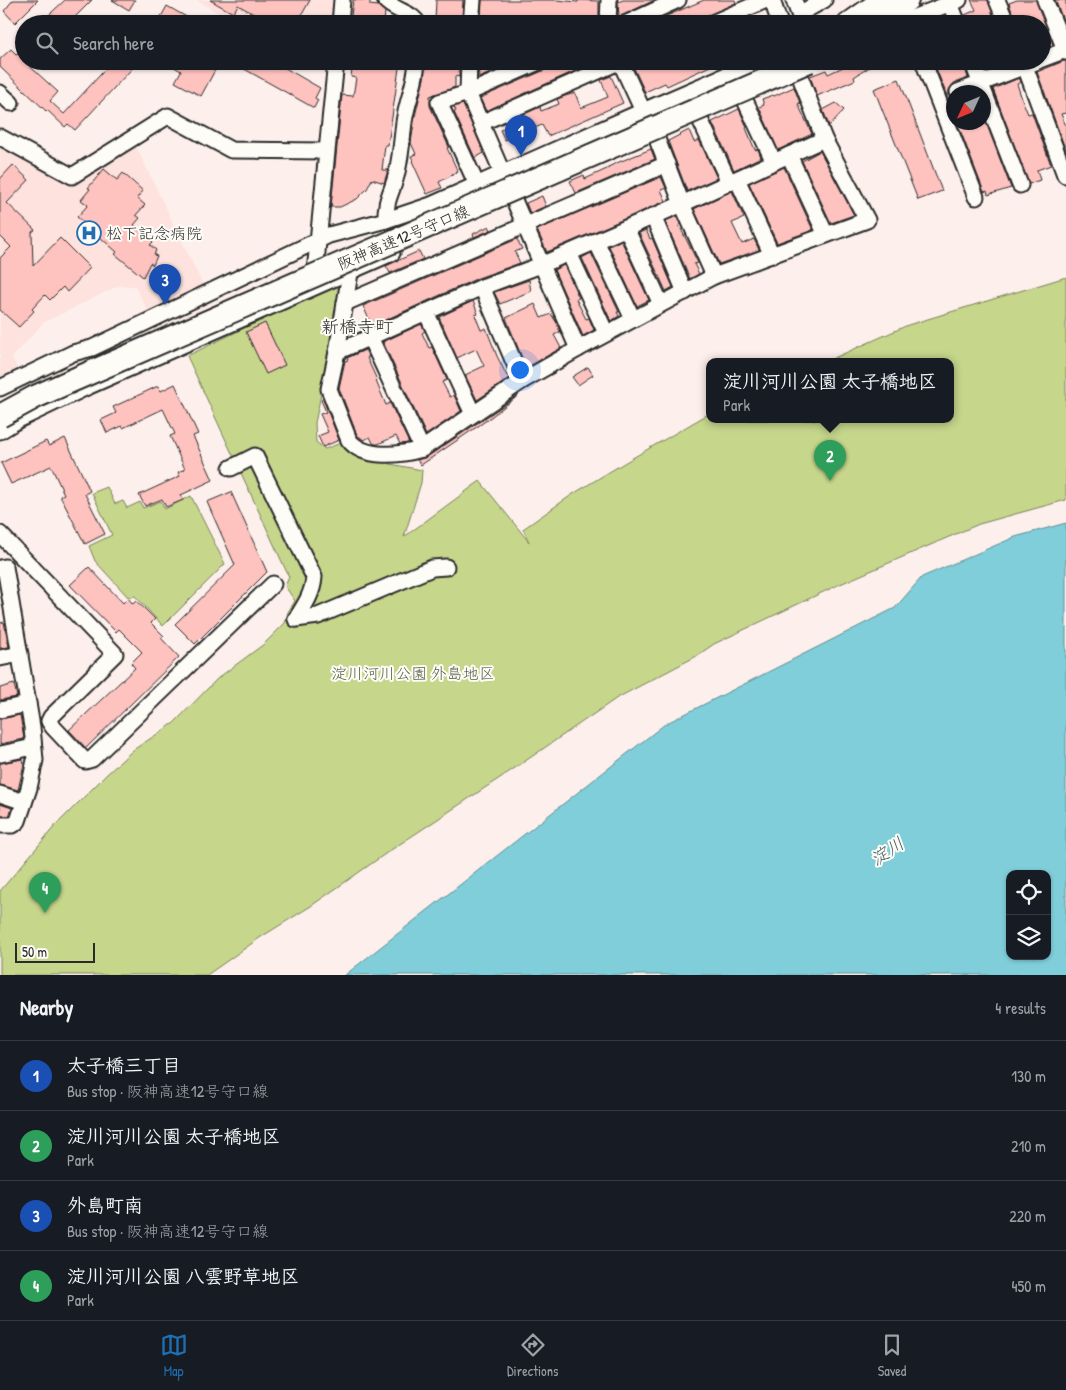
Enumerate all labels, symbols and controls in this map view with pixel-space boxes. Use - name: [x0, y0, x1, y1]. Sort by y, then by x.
- search box: [15, 15, 1051, 70]
- icon: search: [33, 29, 61, 57]
- text: Search here: [73, 30, 154, 56]
- north arrow: [946, 85, 991, 130]
- pin: 1: [505, 115, 537, 156]
- street label: 阪神高速12号守口線: [334, 199, 472, 275]
- hospital icon: 松下記念病院: [76, 220, 102, 246]
- place label: 松下記念病院: [106, 222, 202, 244]
- pin: 3: [149, 264, 181, 305]
- district label: 新橋寺町: [321, 314, 393, 339]
- your location: [507, 357, 533, 383]
- popup: [706, 358, 954, 423]
- text: 淀川河川公園 太子橋地区: [723, 368, 937, 394]
- text: Park: [723, 394, 750, 416]
- pin: 2: [814, 440, 846, 481]
- park label: 淀川河川公園 外島地区: [331, 662, 495, 684]
- water label: 淀川: [865, 831, 909, 871]
- map controls: [1006, 870, 1051, 960]
- button: locate: [1006, 870, 1051, 915]
- pin: 4: [29, 872, 61, 913]
- button: layers: [1006, 915, 1051, 960]
- scale bar: [15, 940, 95, 963]
- text: 50 m: [22, 942, 47, 961]
- text: Nearby: [20, 993, 73, 1022]
- text: 4 results: [995, 997, 1046, 1019]
- text: 太子橋三丁目: [67, 1052, 181, 1078]
- text: 1: [33, 1065, 39, 1087]
- text: 130 m: [1011, 1065, 1046, 1087]
- text: Bus stop · 阪神高速12号守口線: [67, 1080, 268, 1102]
- text: 淀川河川公園 太子橋地区: [67, 1123, 280, 1149]
- text: 2: [32, 1135, 40, 1157]
- text: 210 m: [1011, 1135, 1046, 1157]
- text: Park: [67, 1149, 94, 1171]
- text: 外島町南: [67, 1192, 143, 1218]
- text: 3: [32, 1205, 40, 1227]
- text: 220 m: [1009, 1205, 1046, 1227]
- text: Bus stop · 阪神高速12号守口線: [67, 1220, 268, 1242]
- text: 淀川河川公園 八雲野草地区: [67, 1263, 299, 1289]
- text: 4: [33, 1275, 39, 1297]
- text: 450 m: [1012, 1275, 1046, 1297]
- text: Park: [67, 1289, 94, 1311]
- tab: Map: [160, 1331, 188, 1380]
- tab: Directions: [507, 1331, 558, 1380]
- tab: Saved: [878, 1331, 906, 1380]

